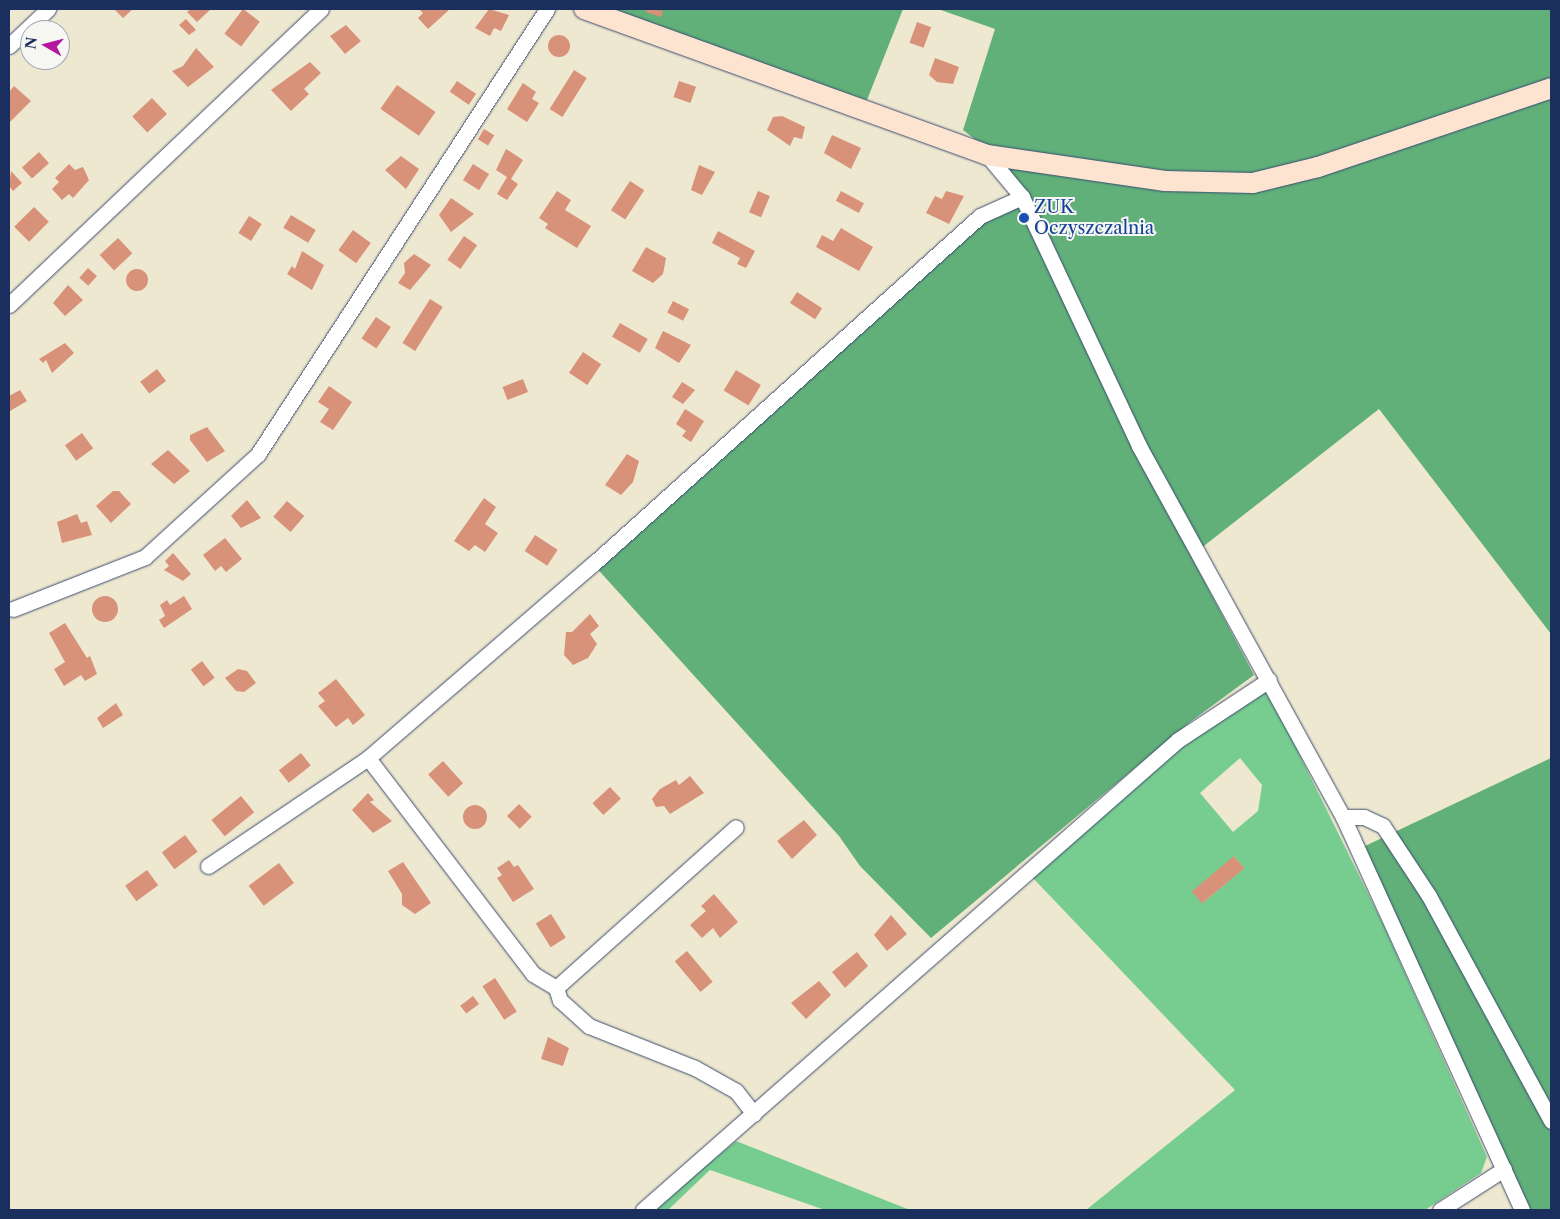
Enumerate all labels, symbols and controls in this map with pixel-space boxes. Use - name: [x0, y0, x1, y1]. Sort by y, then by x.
- north arrow: [20, 20, 70, 70]
- text: N: [21, 36, 41, 50]
- place label: ZUK Oczyszczalnia: [1034, 197, 1154, 240]
- marker: ZUK Oczyszczalnia: [1018, 212, 1030, 224]

